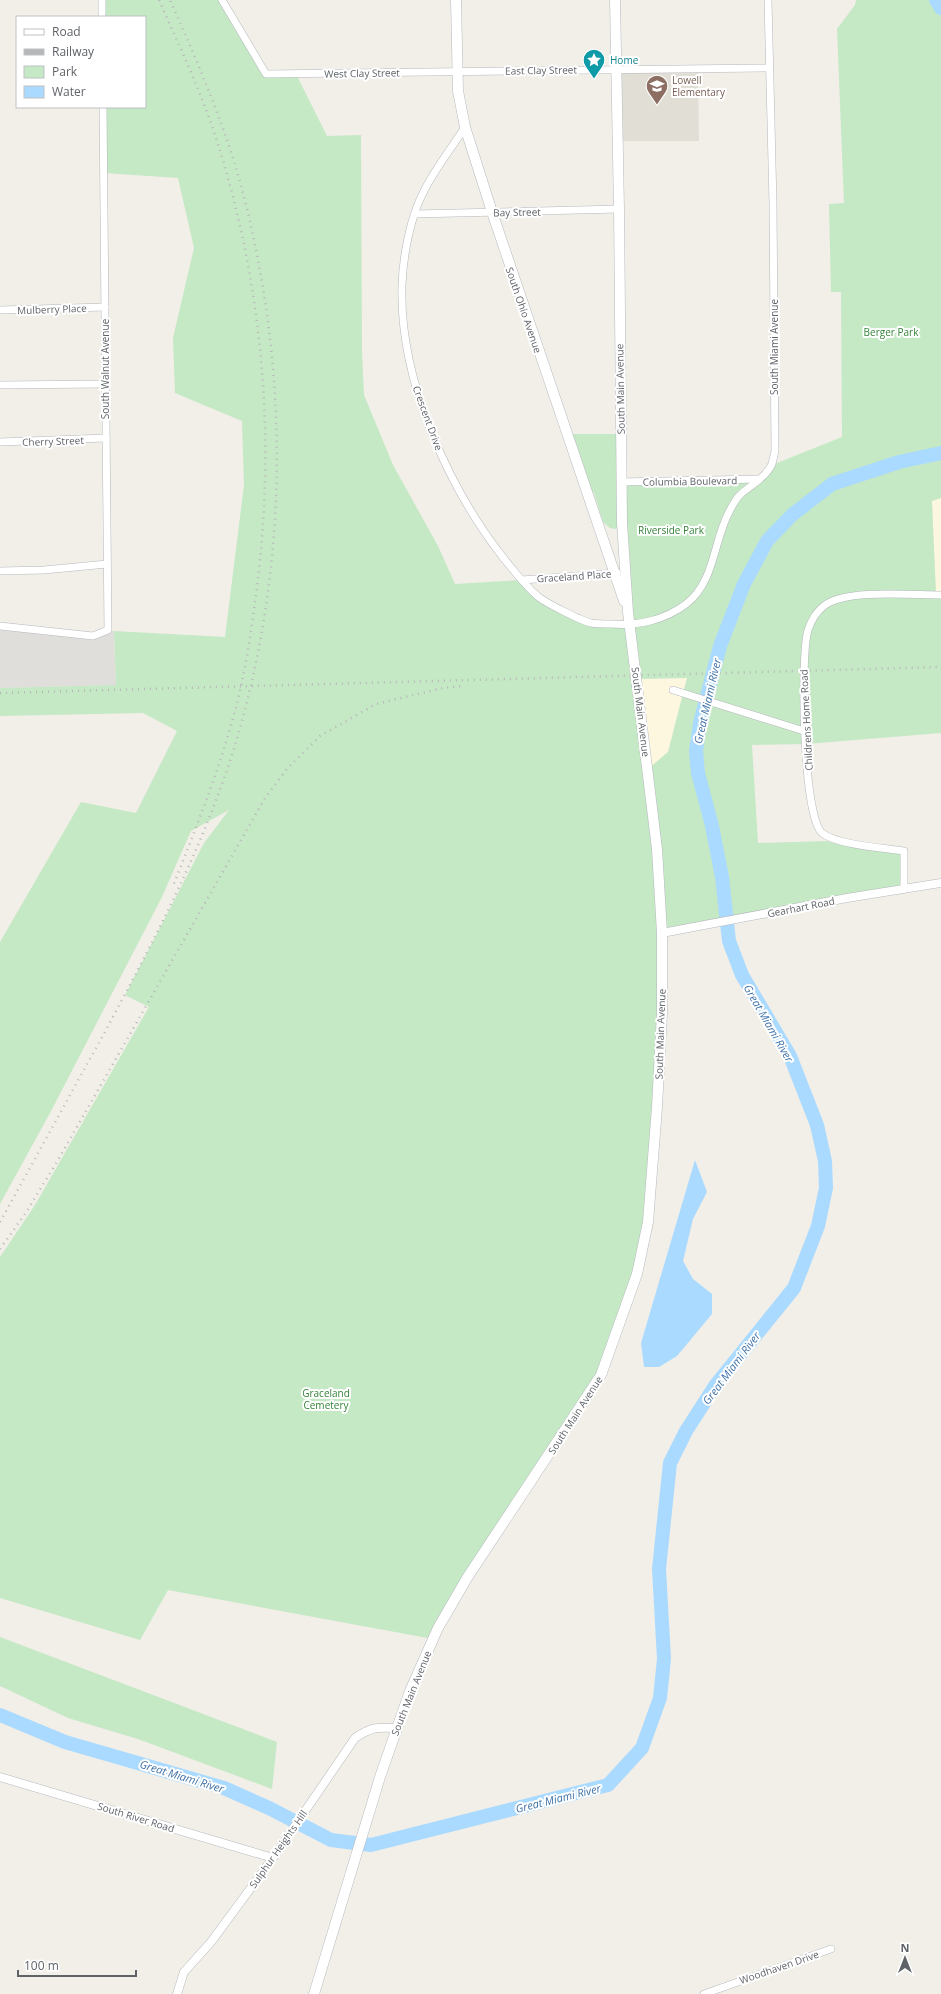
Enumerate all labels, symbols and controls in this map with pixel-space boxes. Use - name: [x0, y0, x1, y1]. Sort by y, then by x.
- legend: [16, 16, 146, 108]
- text: Road: [52, 23, 81, 40]
- text: Railway: [52, 43, 95, 60]
- place icon: Home: [581, 47, 607, 80]
- place label: Home: [610, 53, 639, 67]
- street label: East Clay Street: [505, 62, 578, 78]
- text: Park: [52, 63, 78, 80]
- street label: West Clay Street: [324, 65, 400, 81]
- school or university icon: Lowell Elementary: [644, 73, 670, 106]
- place label: Lowell Elementary: [672, 73, 726, 99]
- text: Water: [52, 83, 86, 100]
- street label: Bay Street: [493, 205, 541, 219]
- street label: South Ohio Avenue: [503, 265, 545, 355]
- street label: South Miami Avenue: [767, 299, 781, 395]
- street label: Mulberry Place: [17, 301, 87, 317]
- street label: South Walnut Avenue: [98, 318, 112, 419]
- park label: Berger Park: [864, 325, 919, 339]
- street label: South Main Avenue: [612, 343, 628, 434]
- street label: Crescent Drive: [410, 384, 446, 453]
- street label: Cherry Street: [22, 433, 85, 449]
- street label: Columbia Boulevard: [643, 473, 737, 489]
- park label: Riverside Park: [638, 523, 705, 537]
- street label: Graceland Place: [536, 566, 612, 586]
- water label: Great Miami River: [690, 656, 724, 745]
- street label: South Main Avenue: [629, 666, 654, 758]
- street label: Childrens Home Road: [796, 669, 816, 771]
- street label: Gearhart Road: [766, 894, 836, 920]
- water label: Great Miami River: [741, 981, 798, 1065]
- street label: South Main Avenue: [651, 988, 669, 1079]
- water label: Great Miami River: [699, 1328, 764, 1407]
- street label: South Main Avenue: [544, 1373, 606, 1457]
- park label: Graceland Cemetery: [302, 1386, 350, 1412]
- street label: South Main Avenue: [388, 1648, 435, 1738]
- water label: Great Miami River: [138, 1756, 227, 1796]
- water label: Great Miami River: [514, 1780, 603, 1816]
- street label: South River Road: [96, 1799, 176, 1835]
- street label: Sulphur Heights Hill: [246, 1807, 310, 1891]
- north arrow: [885, 1938, 925, 1978]
- text: N: [901, 1940, 909, 1955]
- street label: Woodhaven Drive: [738, 1947, 821, 1987]
- scale bar: [18, 1952, 136, 1978]
- text: 100 m: [24, 1957, 59, 1974]

